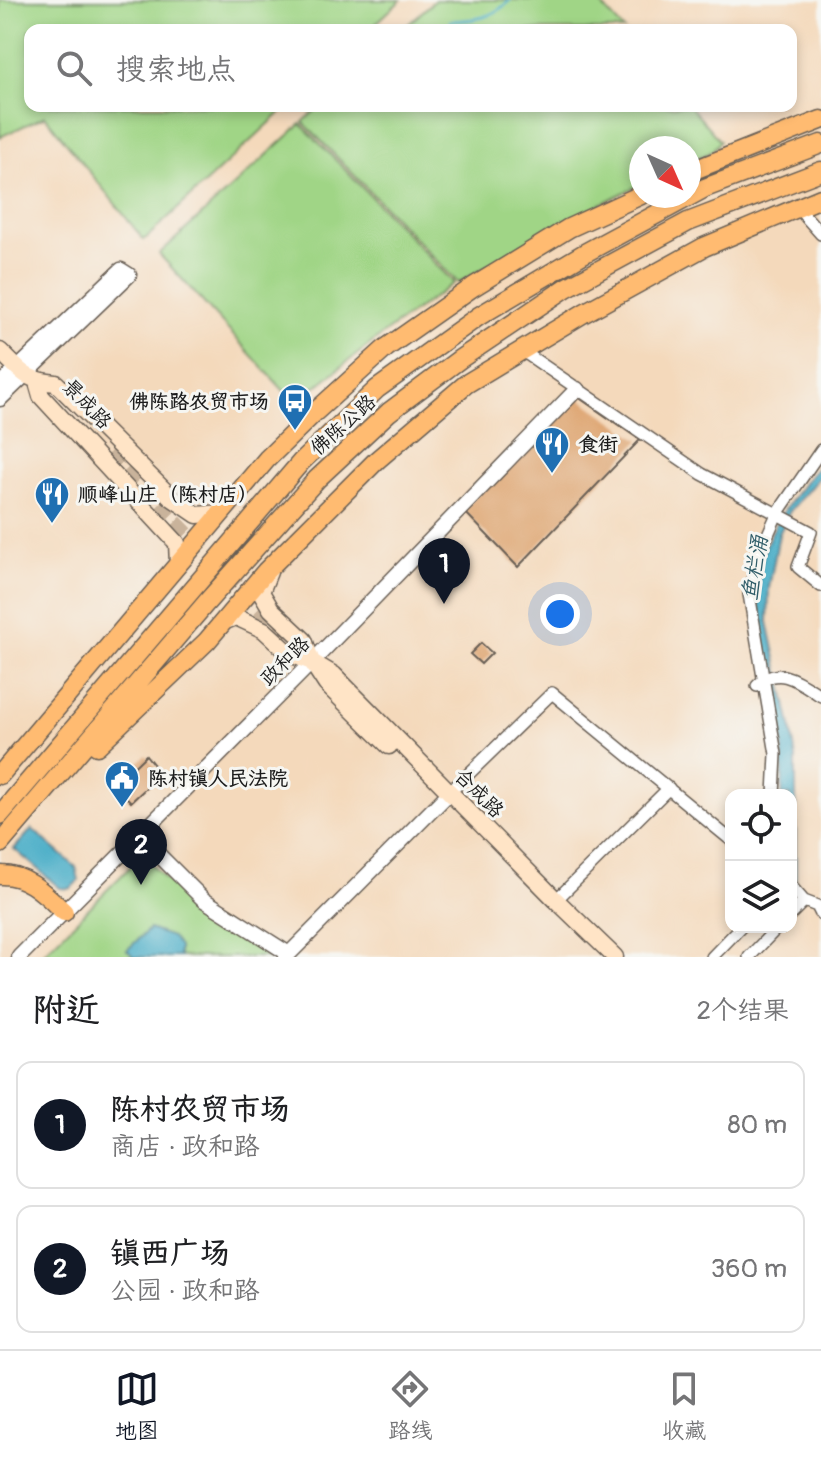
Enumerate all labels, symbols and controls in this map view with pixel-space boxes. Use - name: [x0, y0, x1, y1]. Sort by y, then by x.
- search box: [24, 24, 797, 112]
- icon: search: [52, 46, 96, 90]
- text: 搜索地点: [116, 51, 236, 88]
- north arrow: [629, 136, 701, 208]
- street label: 景成路: [57, 374, 118, 435]
- bus stop icon: 佛陈路农贸市场: [276, 382, 314, 432]
- street label: 佛陈公路: [305, 388, 382, 461]
- place label: 佛陈路农贸市场: [129, 389, 269, 414]
- restaurant icon: 食街: [533, 425, 571, 475]
- place label: 食街: [578, 432, 618, 457]
- restaurant icon: 顺峰山庄（陈村店）: [33, 475, 71, 525]
- place label: 顺峰山庄（陈村店）: [78, 482, 258, 507]
- water label: 鱼栏涌: [736, 532, 774, 603]
- pin: 1: [418, 538, 470, 604]
- your location: [540, 594, 580, 634]
- street label: 政和路: [255, 630, 316, 691]
- public building icon: 陈村镇人民法院: [103, 759, 141, 809]
- street label: 合成路: [449, 763, 510, 824]
- place label: 陈村镇人民法院: [148, 766, 288, 791]
- map controls: [725, 789, 797, 933]
- button: locate: [725, 789, 797, 861]
- pin: 2: [115, 819, 167, 885]
- button: layers: [725, 861, 797, 933]
- text: 附近: [32, 989, 100, 1032]
- text: 2个结果: [696, 995, 789, 1027]
- text: 陈村农贸市场: [110, 1091, 290, 1128]
- text: 1: [55, 1109, 65, 1141]
- text: 80 m: [727, 1109, 787, 1141]
- text: 商店 · 政和路: [110, 1131, 260, 1163]
- text: 镇西广场: [110, 1235, 230, 1272]
- text: 2: [53, 1253, 67, 1285]
- text: 360 m: [711, 1253, 787, 1285]
- text: 公园 · 政和路: [110, 1275, 260, 1307]
- tab: 地图: [115, 1367, 159, 1445]
- tab: 路线: [388, 1367, 432, 1445]
- tab: 收藏: [662, 1367, 706, 1445]

